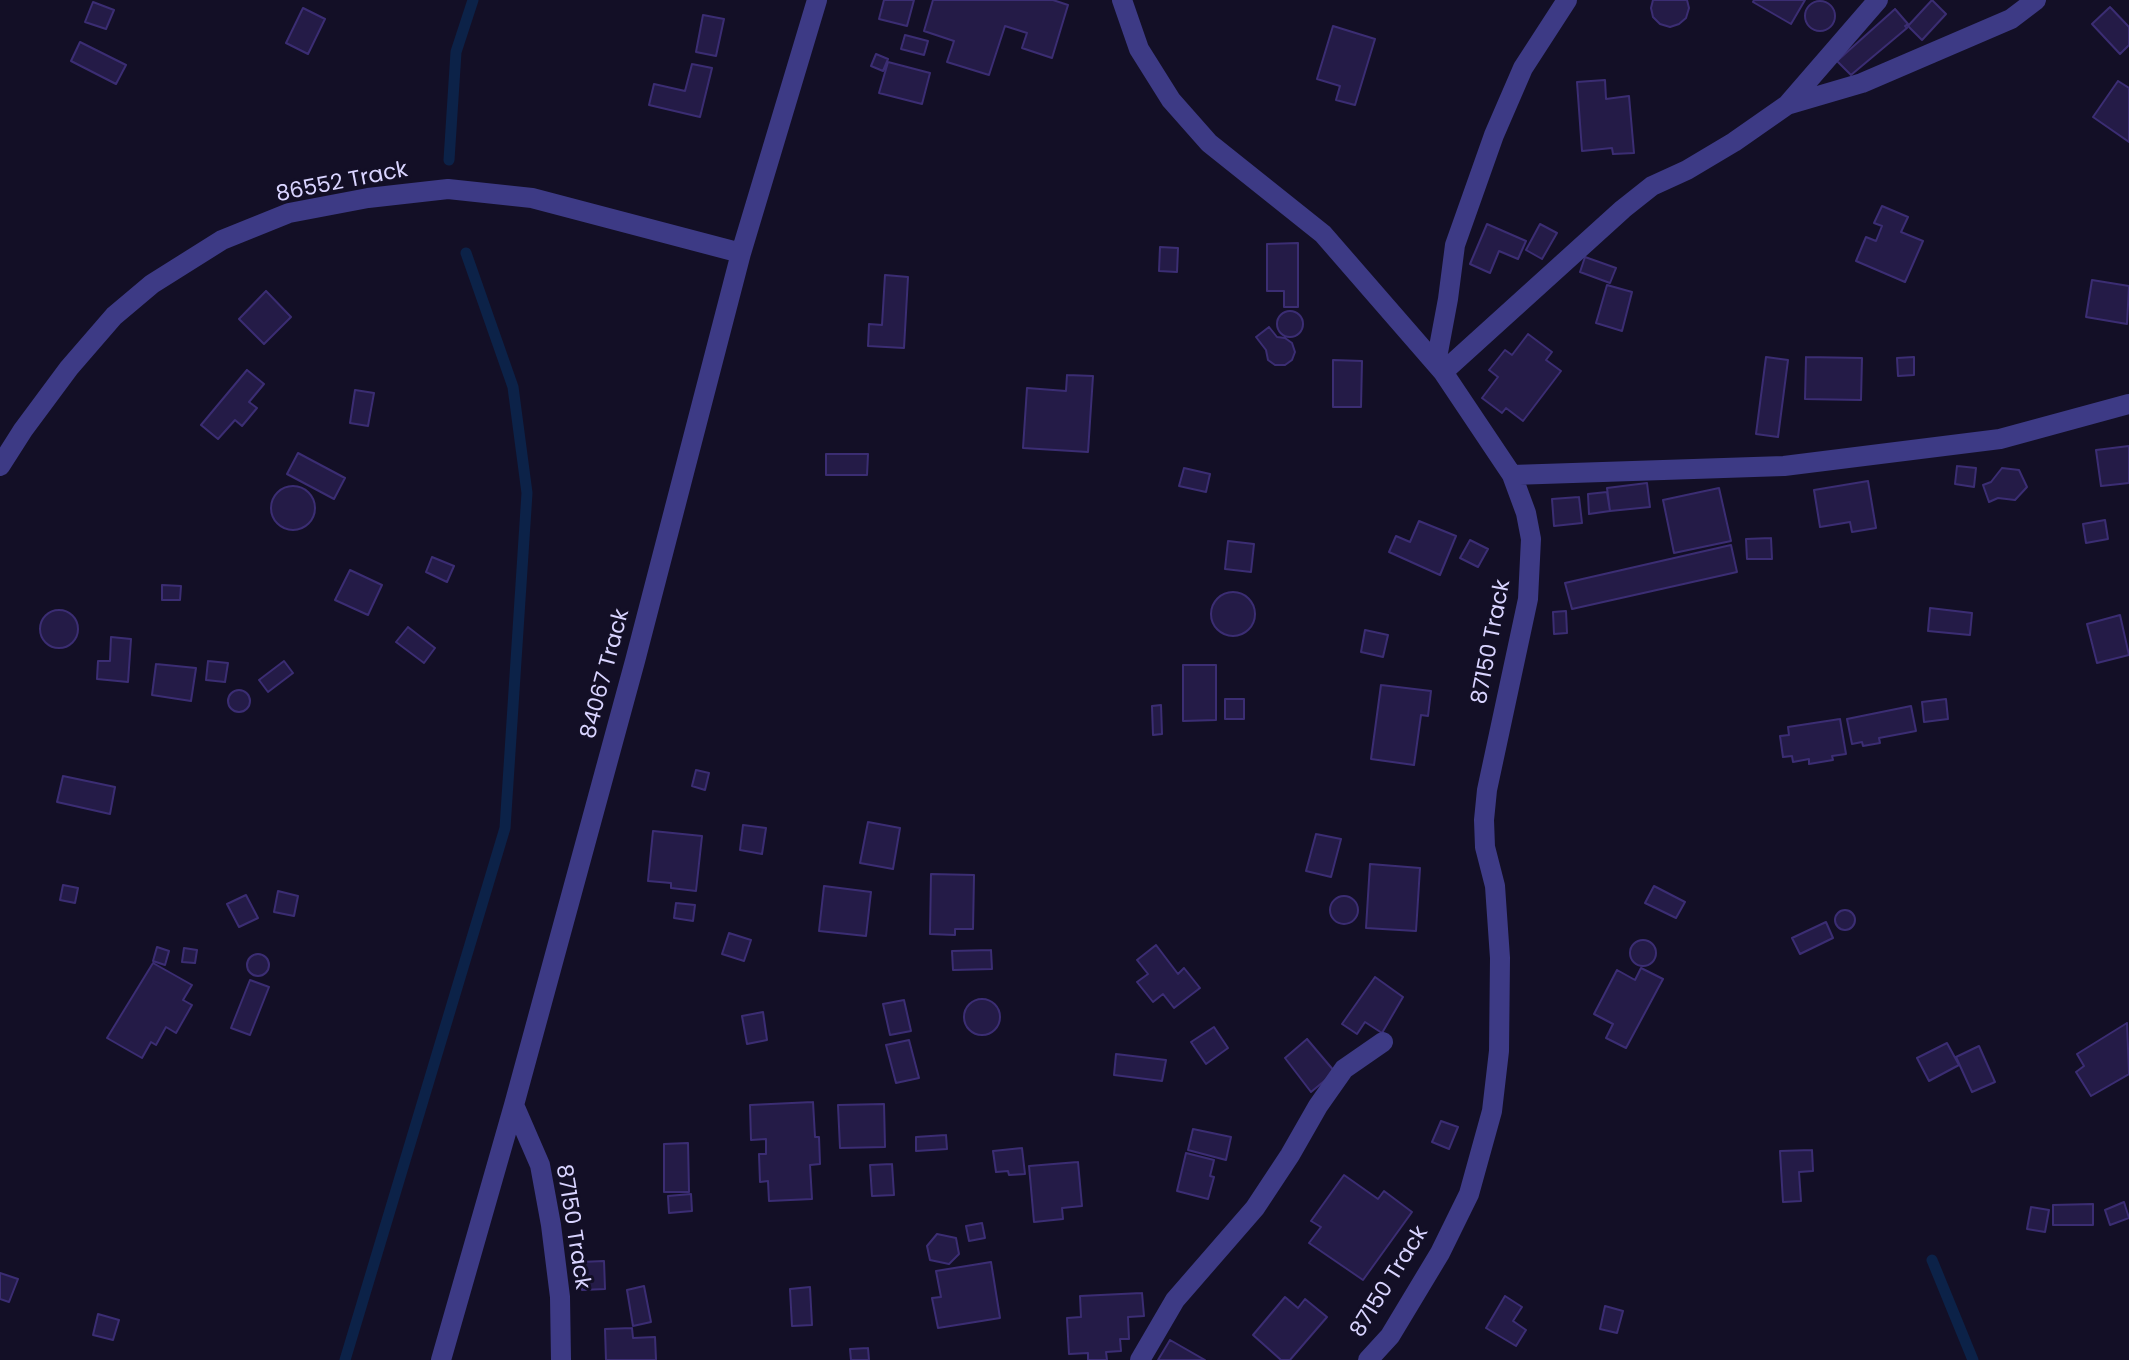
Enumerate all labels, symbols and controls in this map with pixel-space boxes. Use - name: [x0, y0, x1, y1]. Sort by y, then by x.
- street label: 86552 Track: [274, 157, 410, 209]
- street label: 87150 Track: [1467, 578, 1517, 706]
- street label: 84067 Track: [576, 606, 636, 742]
- street label: 87150 Track: [549, 1163, 595, 1291]
- street label: 87150 Track: [1345, 1222, 1435, 1342]

